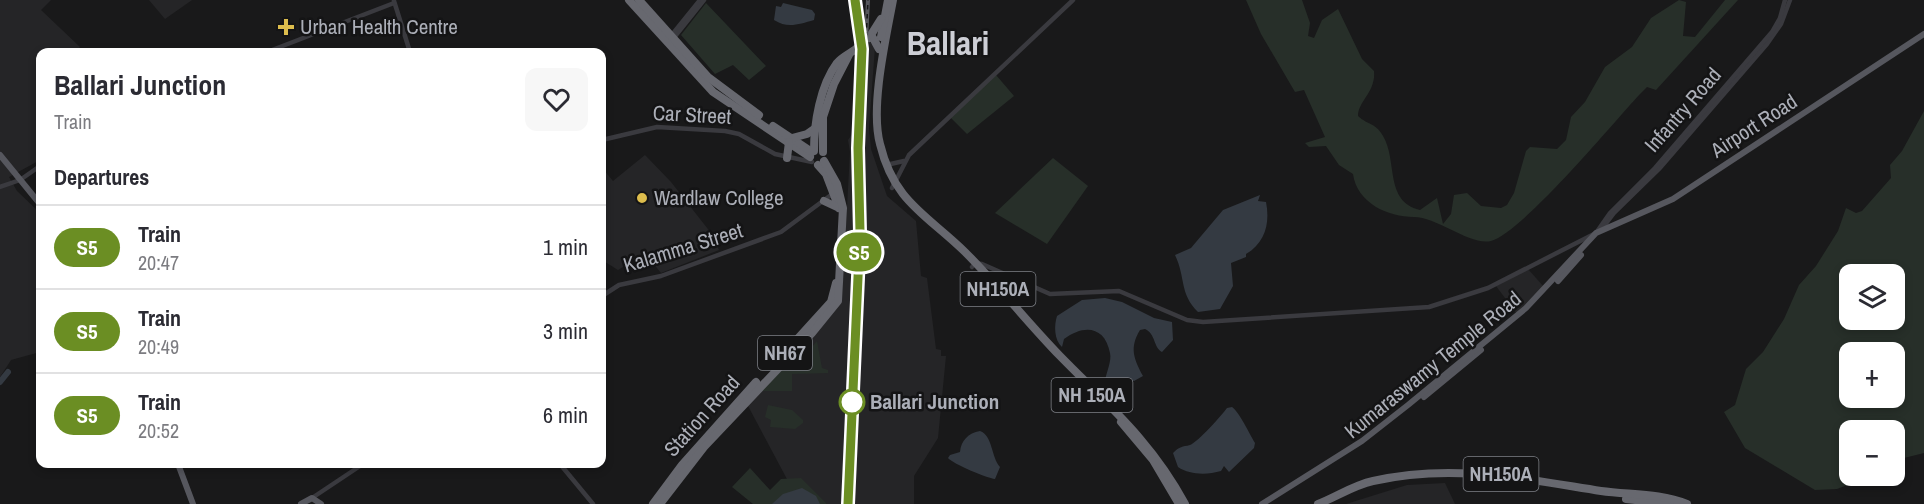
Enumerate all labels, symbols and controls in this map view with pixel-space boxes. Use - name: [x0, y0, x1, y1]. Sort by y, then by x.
- place label: Urban Health Centre: [300, 12, 458, 41]
- marker: Urban Health Centre: [277, 18, 295, 36]
- district label: Ballari: [907, 21, 989, 65]
- street label: Infantry Road: [1638, 61, 1727, 158]
- text: Ballari Junction: [54, 66, 226, 104]
- button: heart: [525, 68, 588, 131]
- street label: Airport Road: [1704, 87, 1803, 165]
- street label: Car Street: [652, 98, 732, 131]
- text: Train: [54, 108, 92, 135]
- text: Departures: [54, 162, 149, 192]
- place label: Wardlaw College: [654, 183, 784, 212]
- marker: Wardlaw College: [635, 191, 649, 205]
- street label: Kalamma Street: [620, 216, 746, 279]
- text: Train: [138, 219, 181, 249]
- text: 1 min: [543, 232, 588, 262]
- line badge: S5: [832, 232, 886, 272]
- text: S5: [76, 233, 98, 262]
- text: S5: [848, 238, 870, 267]
- text: 20:47: [138, 249, 179, 276]
- map controls: [1839, 264, 1905, 486]
- button: layers: [1839, 264, 1905, 330]
- road number: NH150A: [960, 272, 1036, 306]
- street label: Kumaraswamy Temple Road: [1338, 284, 1527, 445]
- text: Train: [138, 303, 181, 333]
- text: 3 min: [543, 316, 588, 346]
- text: S5: [76, 317, 98, 346]
- text: 20:49: [138, 333, 179, 360]
- road number: NH67: [758, 336, 812, 370]
- button: +: [1839, 342, 1905, 408]
- street label: Station Road: [657, 369, 746, 463]
- road number: NH 150A: [1052, 378, 1132, 412]
- text: Train: [138, 387, 181, 417]
- place label: Ballari Junction: [870, 387, 999, 416]
- marker: Ballari Junction: [839, 389, 865, 415]
- text: 6 min: [543, 400, 588, 430]
- text: S5: [76, 401, 98, 430]
- text: 20:52: [138, 417, 179, 444]
- button: −: [1839, 420, 1905, 486]
- road number: NH150A: [1464, 457, 1538, 491]

